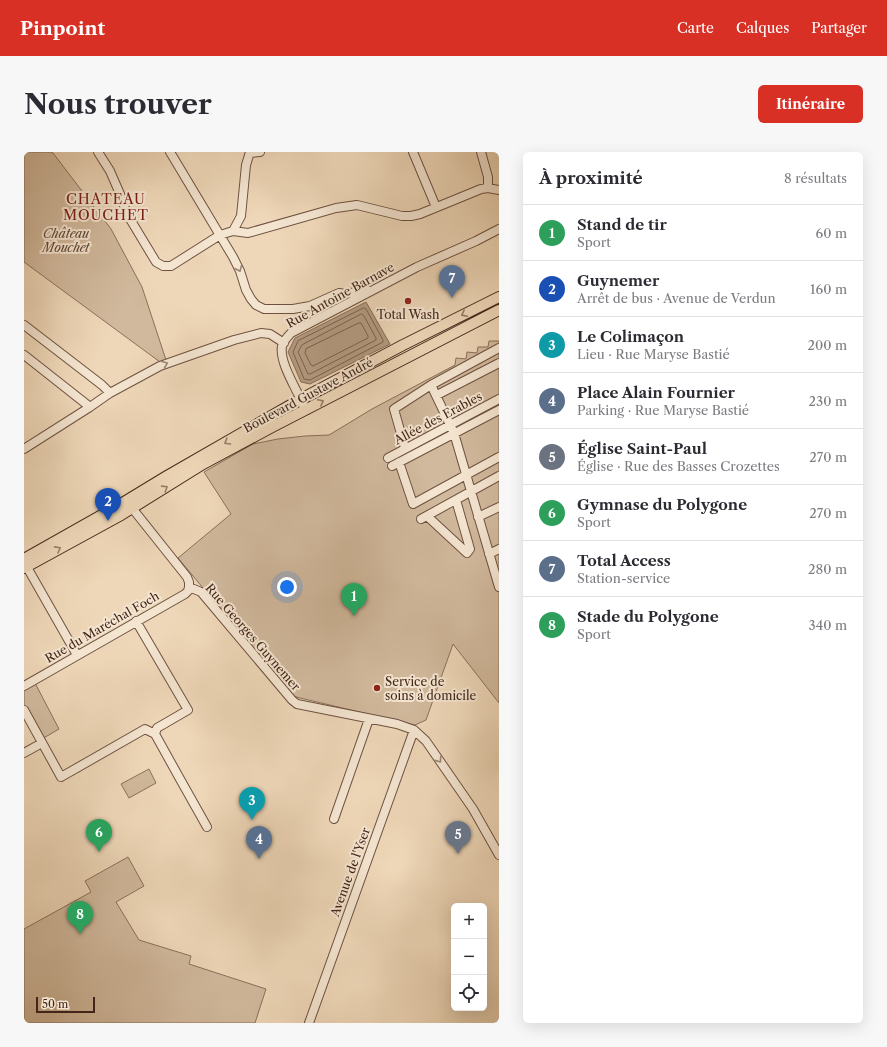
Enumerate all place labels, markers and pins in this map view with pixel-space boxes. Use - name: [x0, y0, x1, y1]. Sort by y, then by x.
- pin: 7: [439, 265, 465, 298]
- marker: Total Wash: [403, 296, 413, 306]
- place label: Total Wash: [376, 307, 440, 322]
- pin: 2: [95, 488, 121, 521]
- pin: 1: [341, 583, 367, 616]
- place label: Service de soins à domicile: [385, 674, 477, 703]
- marker: Service de soins à domicile: [372, 683, 382, 693]
- pin: 3: [239, 787, 265, 820]
- pin: 6: [86, 819, 112, 852]
- pin: 5: [445, 821, 471, 854]
- pin: 4: [246, 826, 272, 859]
- pin: 8: [67, 901, 93, 934]

